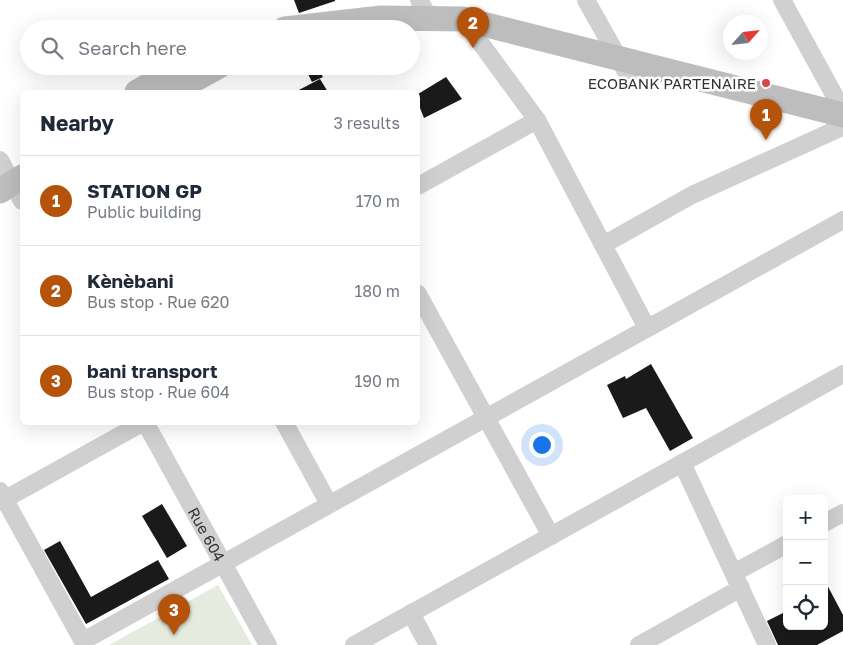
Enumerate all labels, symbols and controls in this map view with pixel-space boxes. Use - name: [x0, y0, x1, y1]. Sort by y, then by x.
- pin: 2: [457, 7, 489, 48]
- north arrow: [723, 15, 768, 60]
- search box: [20, 20, 420, 75]
- icon: search: [38, 34, 66, 62]
- text: Search here: [78, 36, 187, 59]
- place label: ECOBANK PARTENAIRE: [588, 74, 756, 92]
- marker: ECOBANK PARTENAIRE: [760, 77, 772, 89]
- pin: 1: [750, 99, 782, 140]
- text: Nearby: [40, 110, 114, 136]
- text: 3 results: [333, 113, 400, 133]
- text: STATION GP: [87, 179, 202, 202]
- text: 1: [52, 191, 60, 211]
- text: 170 m: [356, 191, 400, 211]
- text: Public building: [87, 202, 202, 222]
- text: Kènèbani: [87, 269, 174, 292]
- text: 2: [51, 281, 61, 301]
- text: 180 m: [354, 281, 400, 301]
- text: Bus stop · Rue 620: [87, 292, 229, 312]
- text: bani transport: [87, 359, 218, 382]
- text: 3: [51, 371, 61, 391]
- text: 190 m: [354, 371, 400, 391]
- text: Bus stop · Rue 604: [87, 382, 230, 402]
- your location: [529, 432, 555, 458]
- map controls: [783, 495, 828, 630]
- button: +: [783, 495, 828, 540]
- street label: Rue 604: [185, 504, 229, 564]
- button: −: [783, 540, 828, 585]
- button: locate: [783, 585, 828, 630]
- pin: 3: [158, 594, 190, 635]

